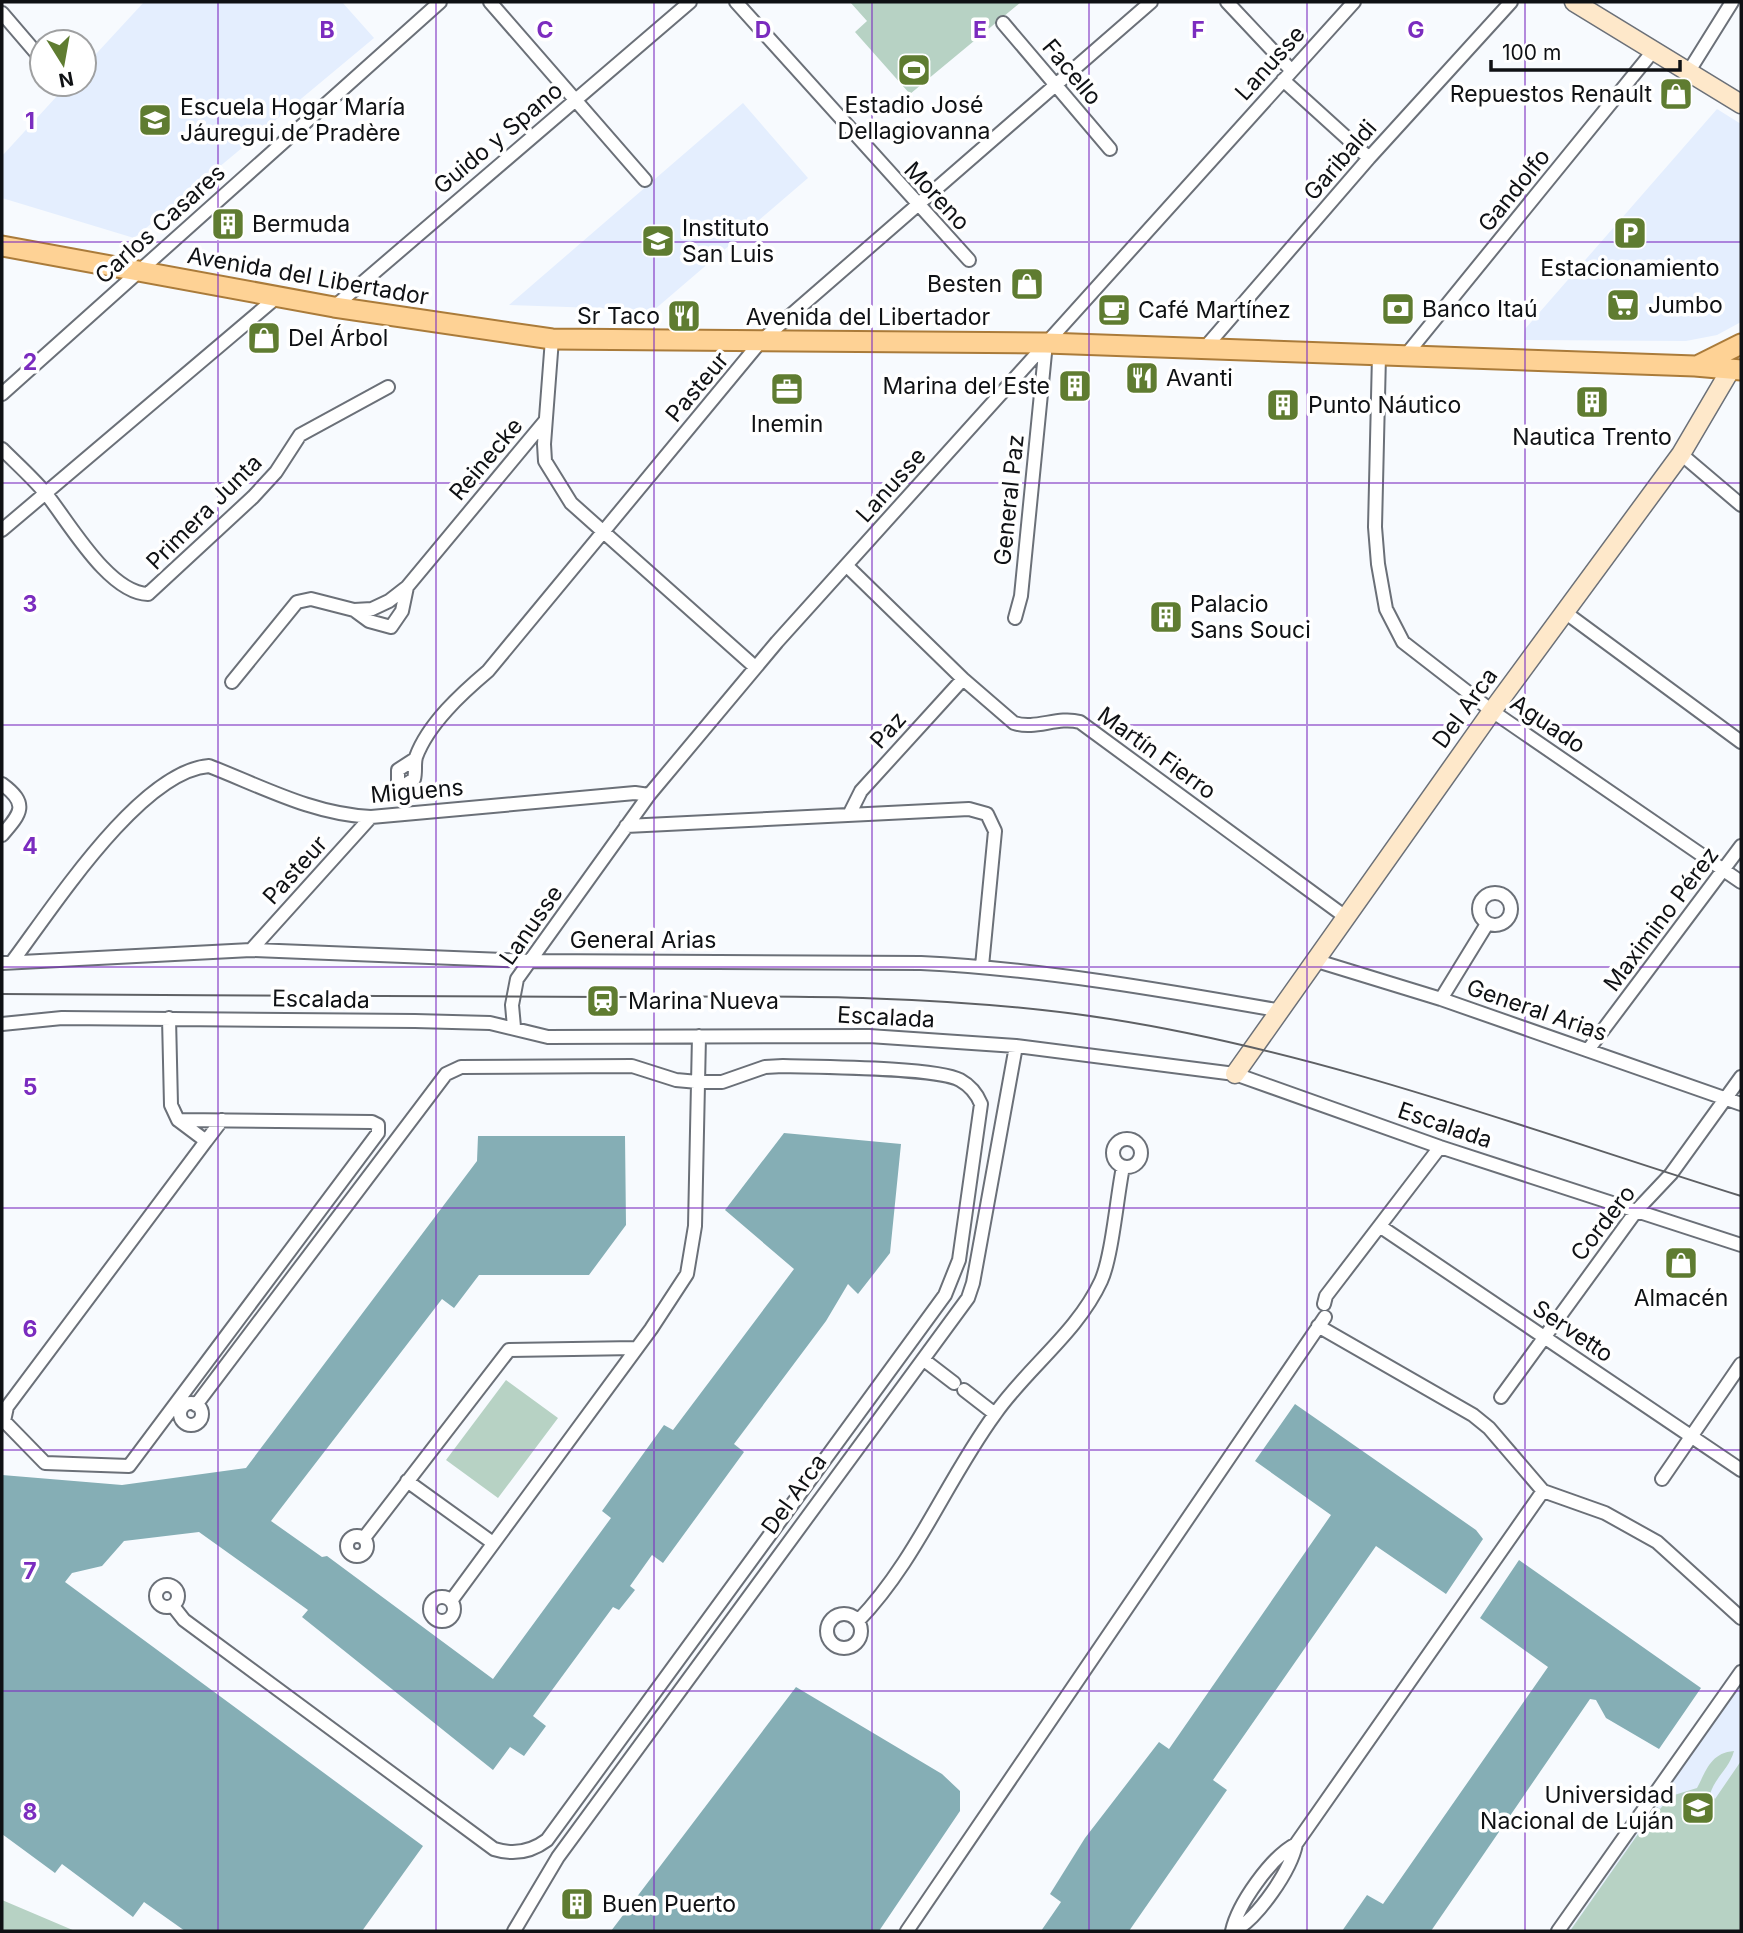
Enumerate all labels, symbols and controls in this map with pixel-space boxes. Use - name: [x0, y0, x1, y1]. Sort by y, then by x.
- text: B: [319, 16, 335, 44]
- text: C: [536, 16, 554, 44]
- text: D: [755, 16, 771, 44]
- text: E: [973, 16, 987, 44]
- text: F: [1191, 16, 1205, 44]
- text: G: [1407, 16, 1425, 44]
- street label: Lanusse: [1229, 20, 1311, 106]
- north arrow: [28, 28, 98, 98]
- scale bar: [1491, 28, 1680, 72]
- street label: Facello: [1036, 33, 1108, 111]
- text: 100 m: [1502, 40, 1561, 65]
- sports icon: Estadio José Dellagiovanna: [895, 51, 933, 89]
- text: N: [57, 67, 75, 92]
- shop icon: Repuestos Renault: [1657, 75, 1695, 113]
- street label: Guido y Spano: [428, 76, 568, 200]
- place label: Repuestos Renault: [1450, 80, 1652, 108]
- place label: Estadio José Dellagiovanna: [838, 91, 990, 145]
- place label: Escuela Hogar María Jáuregui de Pradère: [180, 93, 405, 147]
- school or university icon: Escuela Hogar María Jáuregui de Pradère: [136, 101, 174, 139]
- text: 1: [25, 107, 35, 135]
- street label: Garibaldi: [1298, 114, 1382, 206]
- street label: Gandolfo: [1472, 143, 1556, 237]
- street label: Moreno: [898, 156, 976, 236]
- street label: Carlos Casares: [89, 158, 231, 290]
- building icon: Bermuda: [209, 205, 247, 243]
- place label: Bermuda: [252, 210, 350, 238]
- place label: Instituto San Luis: [682, 214, 774, 268]
- parking icon: Estacionamiento: [1611, 214, 1649, 252]
- school or university icon: Instituto San Luis: [639, 222, 677, 260]
- street label: Avenida del Libertador: [185, 241, 431, 311]
- place label: Estacionamiento: [1540, 254, 1720, 282]
- shop icon: Besten: [1008, 265, 1046, 303]
- place label: Besten: [927, 270, 1002, 298]
- supermarket icon: Jumbo: [1604, 286, 1642, 324]
- bank icon: Banco Itaú: [1379, 290, 1417, 328]
- cafe icon: Café Martínez: [1095, 291, 1133, 329]
- place label: Jumbo: [1648, 291, 1723, 319]
- place label: Banco Itaú: [1422, 295, 1538, 323]
- place label: Café Martínez: [1138, 296, 1291, 324]
- restaurant icon: Sr Taco: [665, 297, 703, 335]
- place label: Sr Taco: [577, 302, 660, 330]
- street label: Avenida del Libertador: [746, 303, 991, 331]
- shop icon: Del Árbol: [245, 319, 283, 357]
- place label: Del Árbol: [288, 324, 388, 352]
- street label: Pasteur: [660, 346, 735, 428]
- text: 2: [23, 348, 37, 376]
- restaurant icon: Avanti: [1123, 359, 1161, 397]
- place label: Avanti: [1166, 364, 1233, 392]
- building icon: Marina del Este: [1056, 367, 1094, 405]
- office icon: Inemin: [768, 370, 806, 408]
- place label: Marina del Este: [883, 372, 1050, 400]
- building icon: Nautica Trento: [1573, 383, 1611, 421]
- building icon: Punto Náutico: [1264, 386, 1302, 424]
- place label: Punto Náutico: [1308, 391, 1461, 419]
- place label: Inemin: [751, 410, 823, 438]
- street label: Reinecke: [443, 412, 529, 506]
- place label: Nautica Trento: [1512, 423, 1672, 451]
- street label: General Paz: [988, 433, 1030, 567]
- street label: Lanusse: [850, 442, 932, 528]
- street label: Primera Junta: [140, 448, 268, 576]
- text: 3: [23, 590, 37, 618]
- place label: Palacio Sans Souci: [1190, 590, 1311, 644]
- building icon: Palacio Sans Souci: [1147, 598, 1185, 636]
- street label: Del Arca: [1426, 662, 1504, 754]
- street label: Aguado: [1505, 689, 1591, 759]
- street label: Martín Fierro: [1092, 701, 1222, 805]
- street label: Paz: [864, 706, 912, 754]
- street label: Miguens: [369, 773, 465, 809]
- street label: Pasteur: [257, 830, 333, 910]
- text: 4: [22, 832, 38, 860]
- street label: Maximino Pérez: [1598, 841, 1724, 997]
- street label: Lanusse: [493, 880, 569, 970]
- street label: General Arias: [570, 926, 716, 954]
- street label: General Arias: [1463, 973, 1611, 1047]
- station icon: Marina Nueva: [584, 982, 622, 1020]
- street label: Escalada: [272, 984, 370, 1014]
- place label: Marina Nueva: [628, 987, 779, 1015]
- street label: Escalada: [836, 1000, 936, 1034]
- text: 5: [23, 1073, 37, 1101]
- street label: Escalada: [1394, 1096, 1496, 1154]
- street label: Cordero: [1565, 1180, 1641, 1266]
- shop icon: Almacén: [1662, 1244, 1700, 1282]
- place label: Almacén: [1634, 1284, 1728, 1312]
- street label: Servetto: [1527, 1294, 1619, 1368]
- text: 6: [23, 1315, 37, 1343]
- street label: Del Arca: [755, 1448, 833, 1540]
- text: 7: [23, 1557, 37, 1585]
- place label: Universidad Nacional de Luján: [1480, 1781, 1674, 1835]
- school or university icon: Universidad Nacional de Luján: [1679, 1789, 1717, 1827]
- text: 8: [23, 1798, 37, 1826]
- building icon: Buen Puerto: [558, 1885, 596, 1923]
- place label: Buen Puerto: [602, 1890, 736, 1918]

